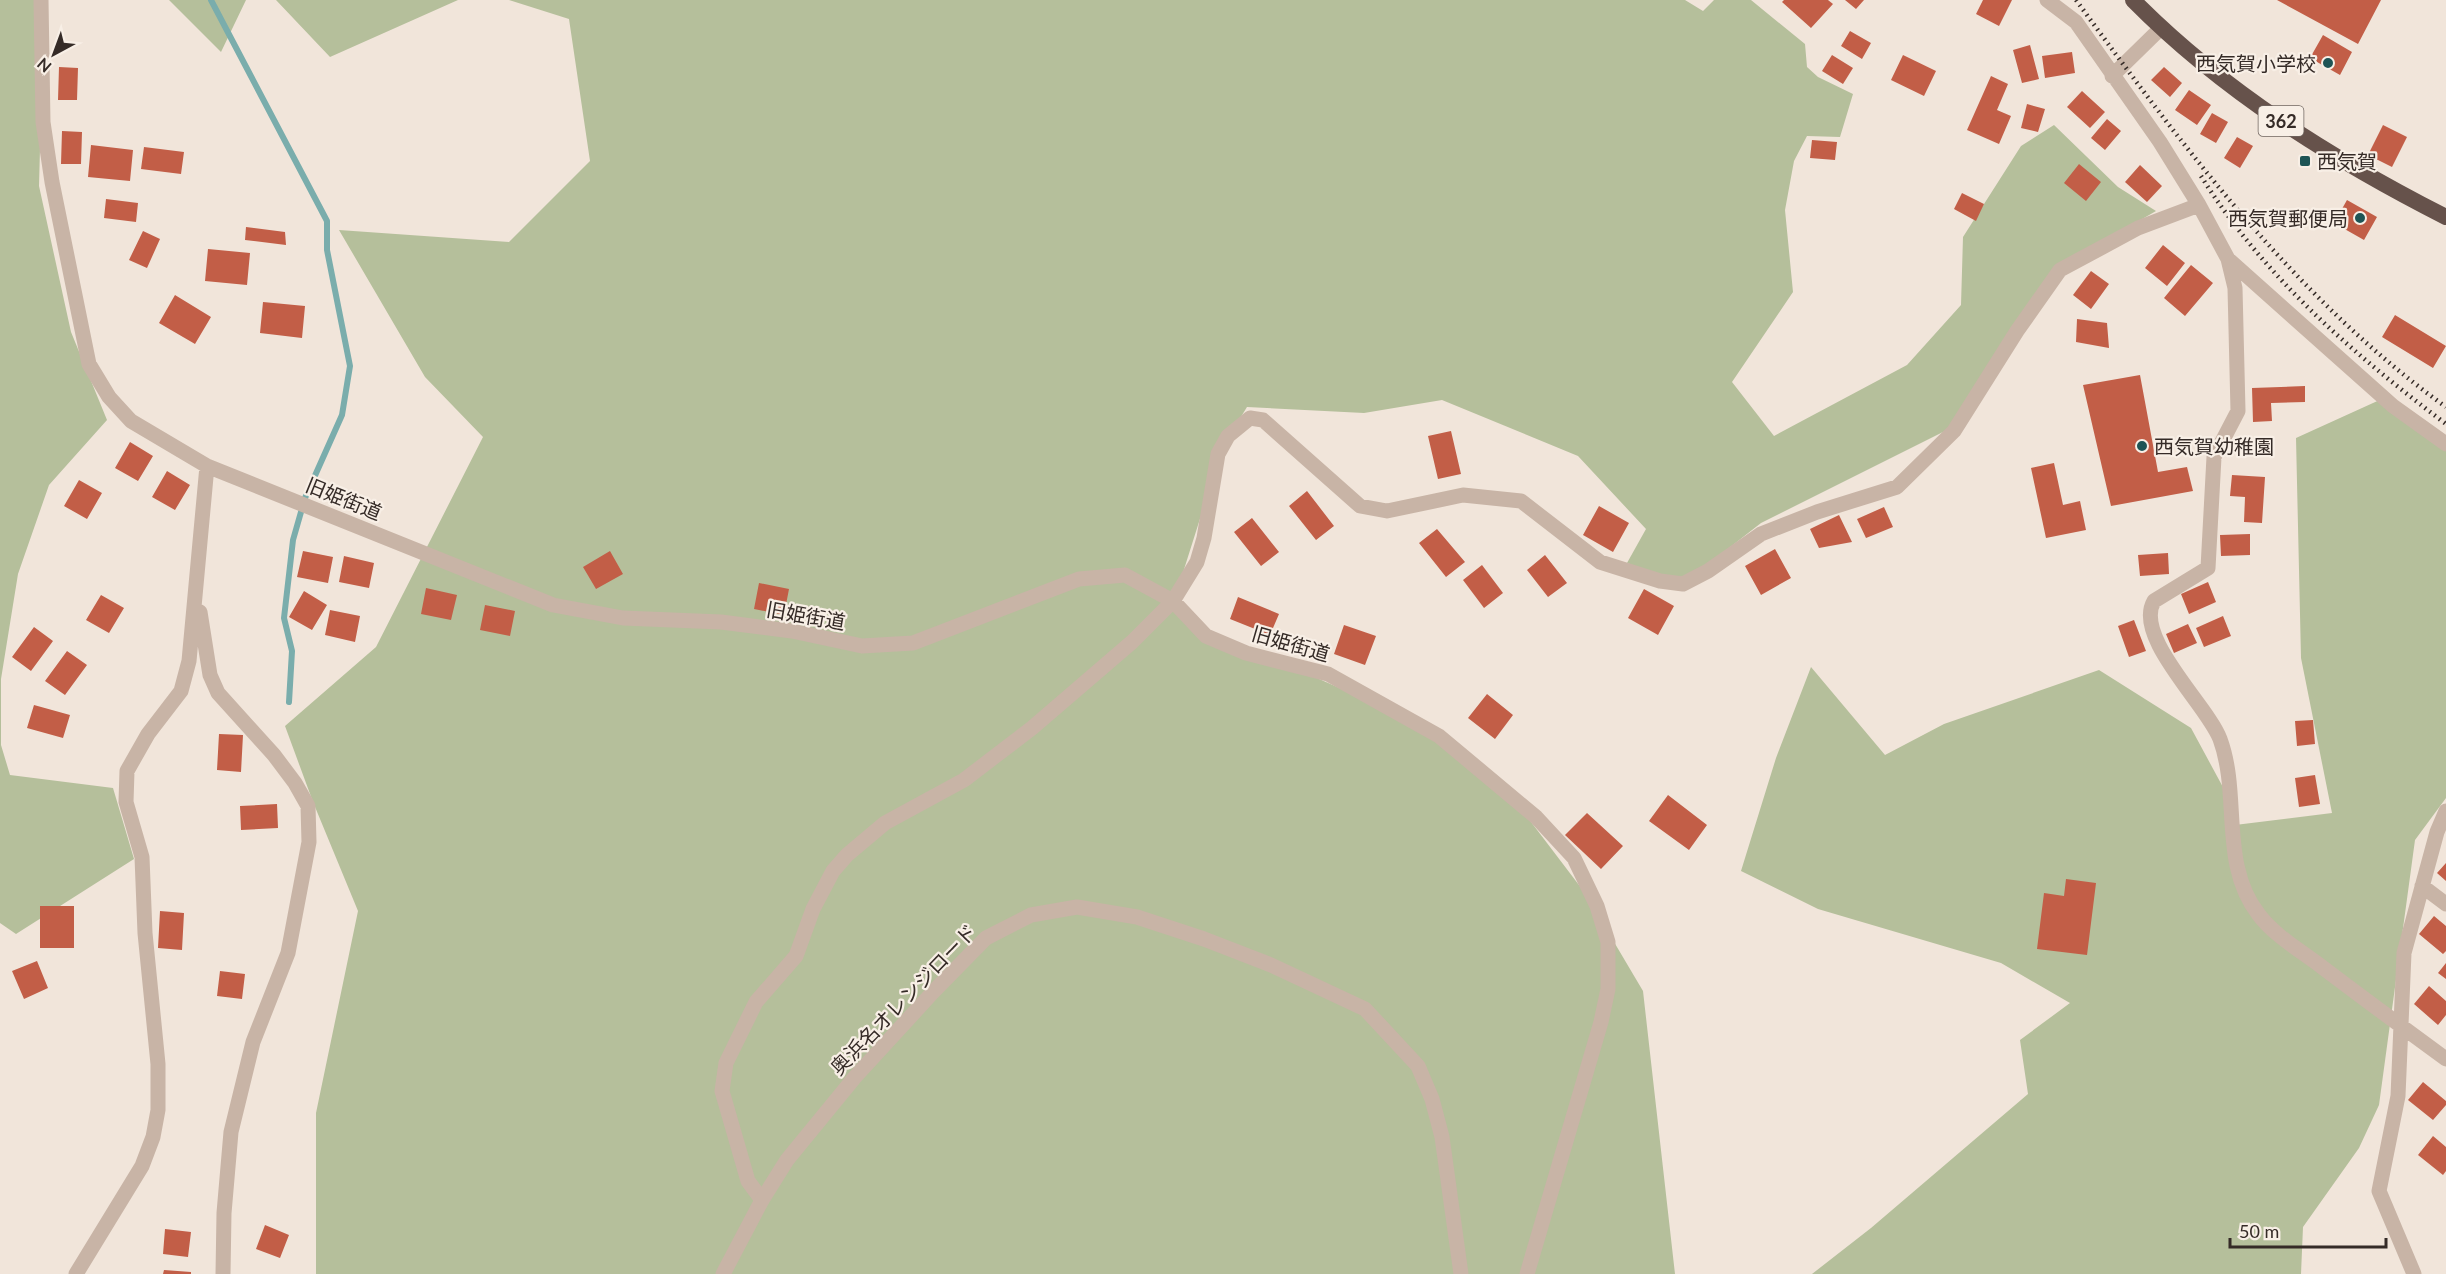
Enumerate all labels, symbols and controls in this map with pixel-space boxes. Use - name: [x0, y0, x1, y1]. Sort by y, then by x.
- north arrow: [24, 24, 84, 84]
- place label: 西気賀小学校: [2196, 51, 2316, 75]
- text: N: [33, 54, 55, 77]
- marker: 西気賀小学校: [2321, 56, 2335, 70]
- road number: 362: [2258, 106, 2304, 136]
- place label: 西気賀: [2317, 149, 2377, 173]
- marker: 西気賀: [2298, 154, 2312, 168]
- place label: 西気賀郵便局: [2228, 206, 2348, 230]
- marker: 西気賀郵便局: [2353, 211, 2367, 225]
- place label: 西気賀幼稚園: [2154, 434, 2274, 458]
- marker: 西気賀幼稚園: [2135, 439, 2149, 453]
- street label: 旧姫街道: [302, 472, 386, 524]
- street label: 旧姫街道: [765, 596, 847, 634]
- street label: 旧姫街道: [1249, 620, 1333, 666]
- street label: 奥浜名オレンジロード: [825, 919, 981, 1079]
- scale bar: [2230, 1211, 2386, 1249]
- text: 50 m: [2239, 1220, 2279, 1242]

